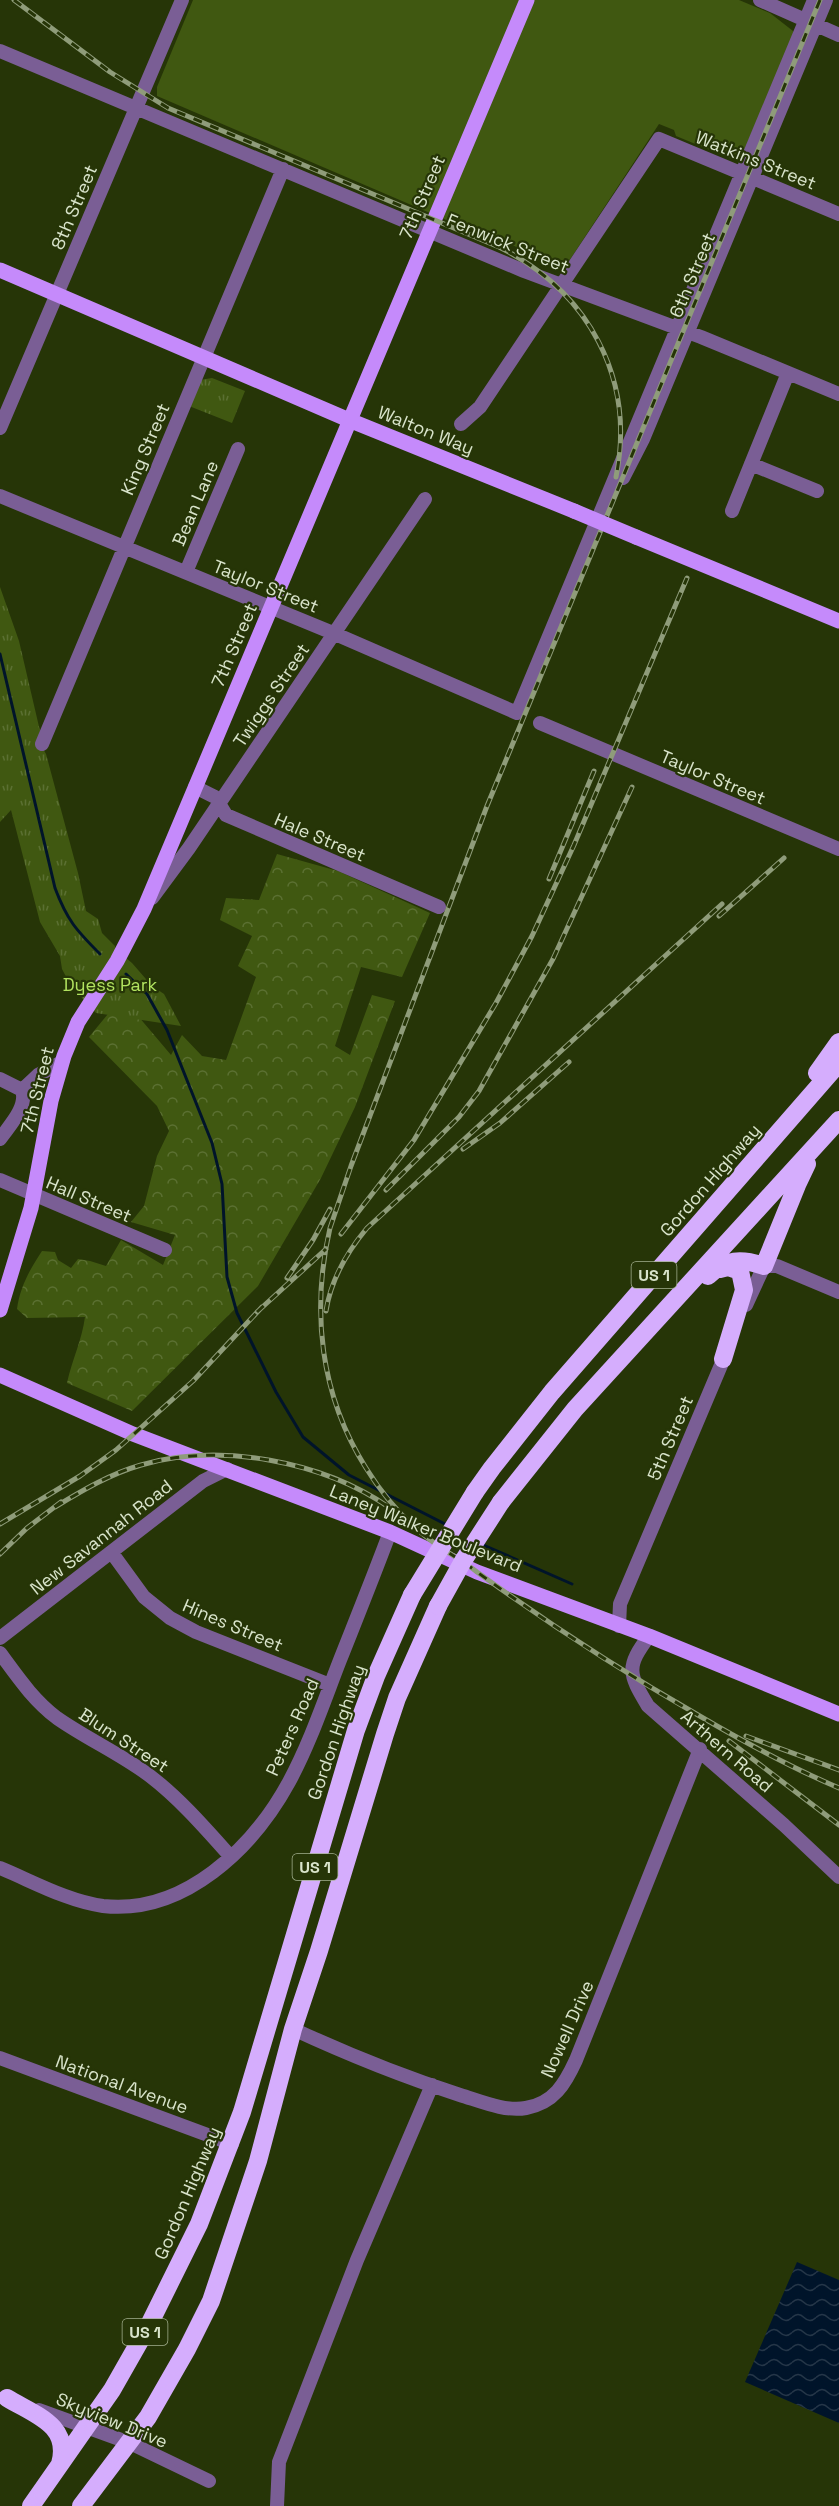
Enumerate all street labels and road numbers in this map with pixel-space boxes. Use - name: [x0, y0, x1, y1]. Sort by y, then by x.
- street label: Watkins Street: [692, 125, 820, 195]
- street label: 7th Street: [394, 151, 450, 243]
- street label: 8th Street: [46, 161, 102, 253]
- street label: Fenwick Street: [443, 208, 573, 278]
- street label: 6th Street: [664, 229, 720, 321]
- street label: King Street: [115, 400, 175, 498]
- street label: Walton Way: [375, 400, 477, 460]
- street label: Bean Lane: [167, 457, 223, 549]
- street label: Taylor Street: [210, 554, 322, 618]
- street label: 7th Street: [206, 599, 262, 691]
- street label: Twiggs Street: [228, 639, 314, 751]
- street label: Taylor Street: [657, 745, 769, 809]
- street label: Hale Street: [271, 807, 369, 867]
- street label: 7th Street: [15, 1044, 59, 1136]
- street label: Gordon Highway: [655, 1119, 765, 1241]
- street label: Hall Street: [43, 1171, 135, 1227]
- road number: US 1: [632, 1262, 676, 1288]
- street label: 5th Street: [642, 1392, 698, 1484]
- street label: New Savannah Road: [25, 1474, 177, 1600]
- street label: Laney Walker Boulevard: [326, 1479, 526, 1577]
- street label: Hines Street: [179, 1594, 287, 1656]
- street label: Gordon Highway: [302, 1661, 370, 1803]
- street label: Peters Road: [260, 1675, 324, 1779]
- street label: Blum Street: [75, 1702, 173, 1778]
- street label: Arthern Road: [676, 1705, 778, 1797]
- road number: US 1: [292, 1854, 338, 1880]
- street label: Nowell Drive: [535, 1977, 599, 2081]
- street label: National Avenue: [53, 2049, 191, 2119]
- street label: Gordon Highway: [149, 2123, 225, 2263]
- road number: US 1: [122, 2319, 168, 2345]
- street label: Skyview Drive: [53, 2387, 171, 2453]

